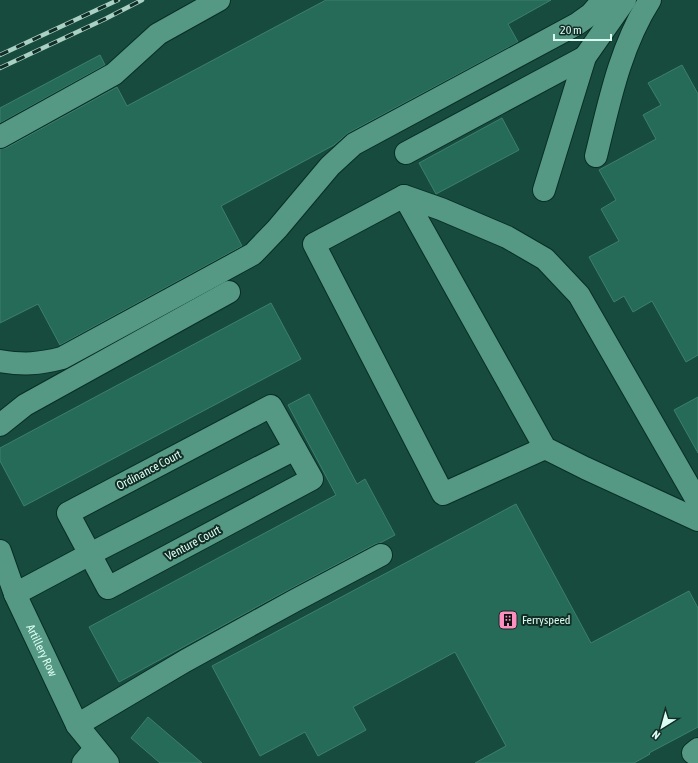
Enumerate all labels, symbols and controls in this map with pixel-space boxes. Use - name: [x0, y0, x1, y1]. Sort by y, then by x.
- scale bar: [554, 16, 611, 42]
- text: 20 m: [560, 23, 582, 37]
- street label: Ordinance Court: [114, 447, 184, 493]
- street label: Venture Court: [163, 522, 223, 563]
- building icon: Ferryspeed: [497, 609, 519, 631]
- place label: Ferryspeed: [522, 613, 570, 627]
- street label: Artillery Row: [23, 622, 60, 679]
- north arrow: [642, 707, 682, 747]
- text: N: [650, 728, 662, 742]

